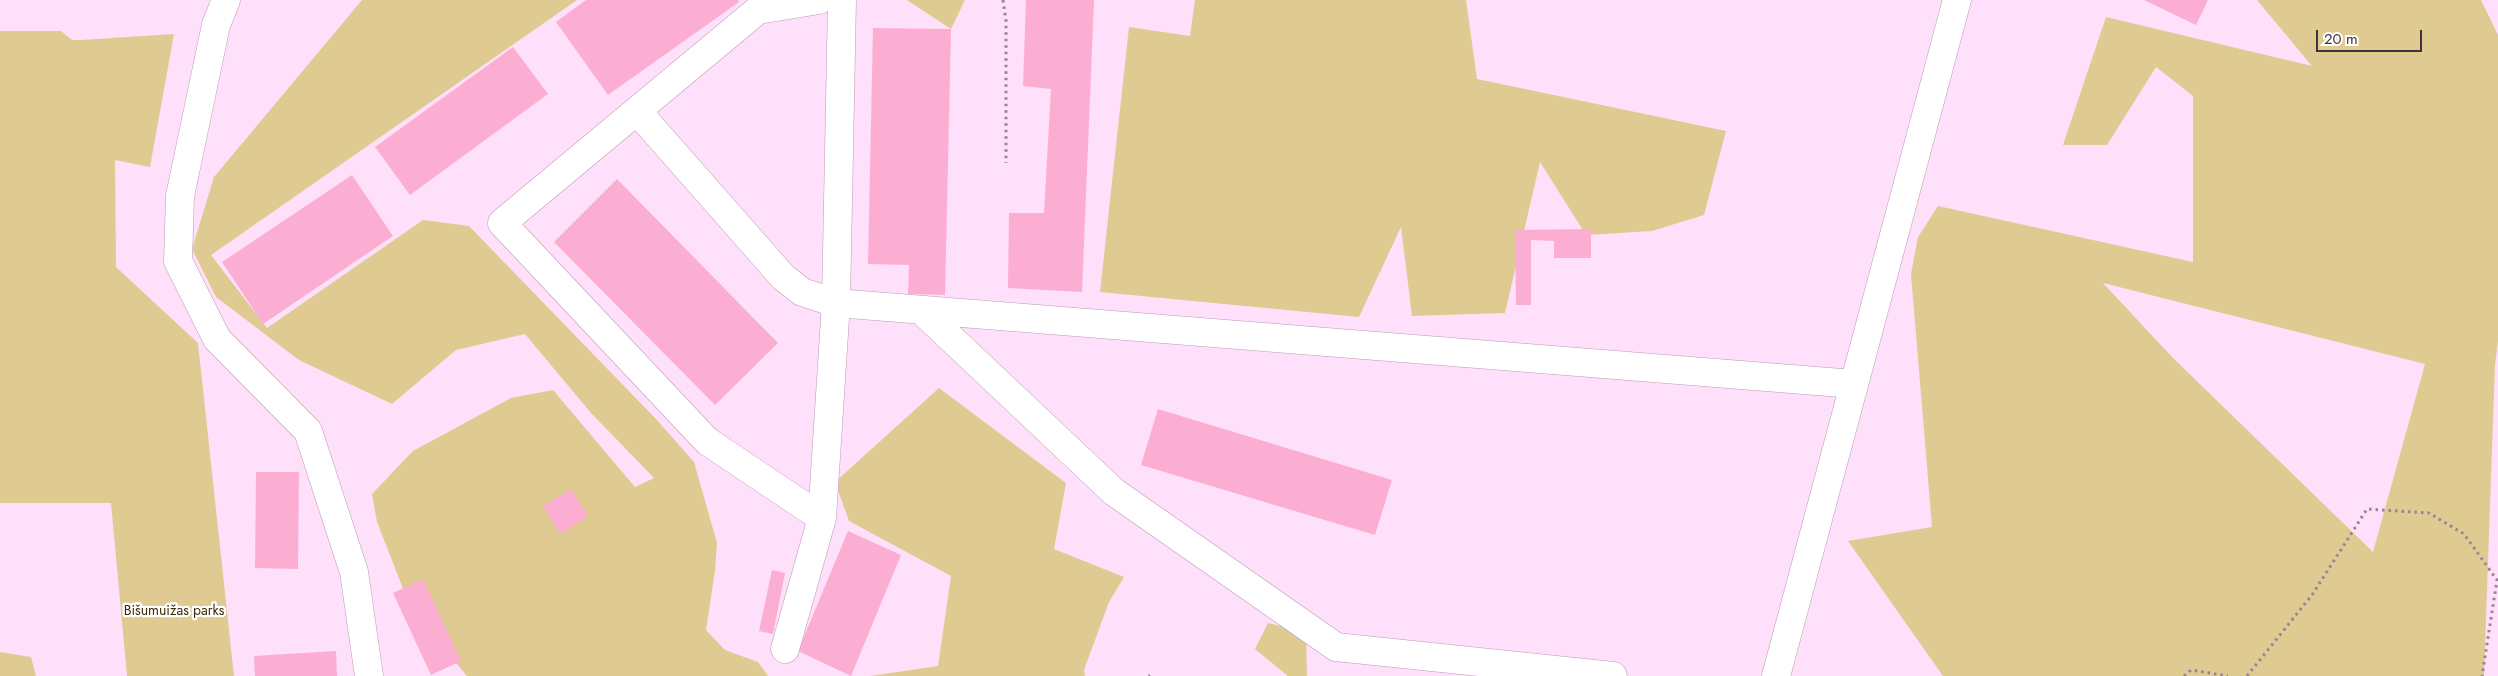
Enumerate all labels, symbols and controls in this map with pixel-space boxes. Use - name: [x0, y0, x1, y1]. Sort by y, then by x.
- scale bar: [2318, 20, 2424, 52]
- text: 20 m: [2324, 28, 2358, 50]
- park label: Bišumuižas parks: [124, 604, 224, 620]

